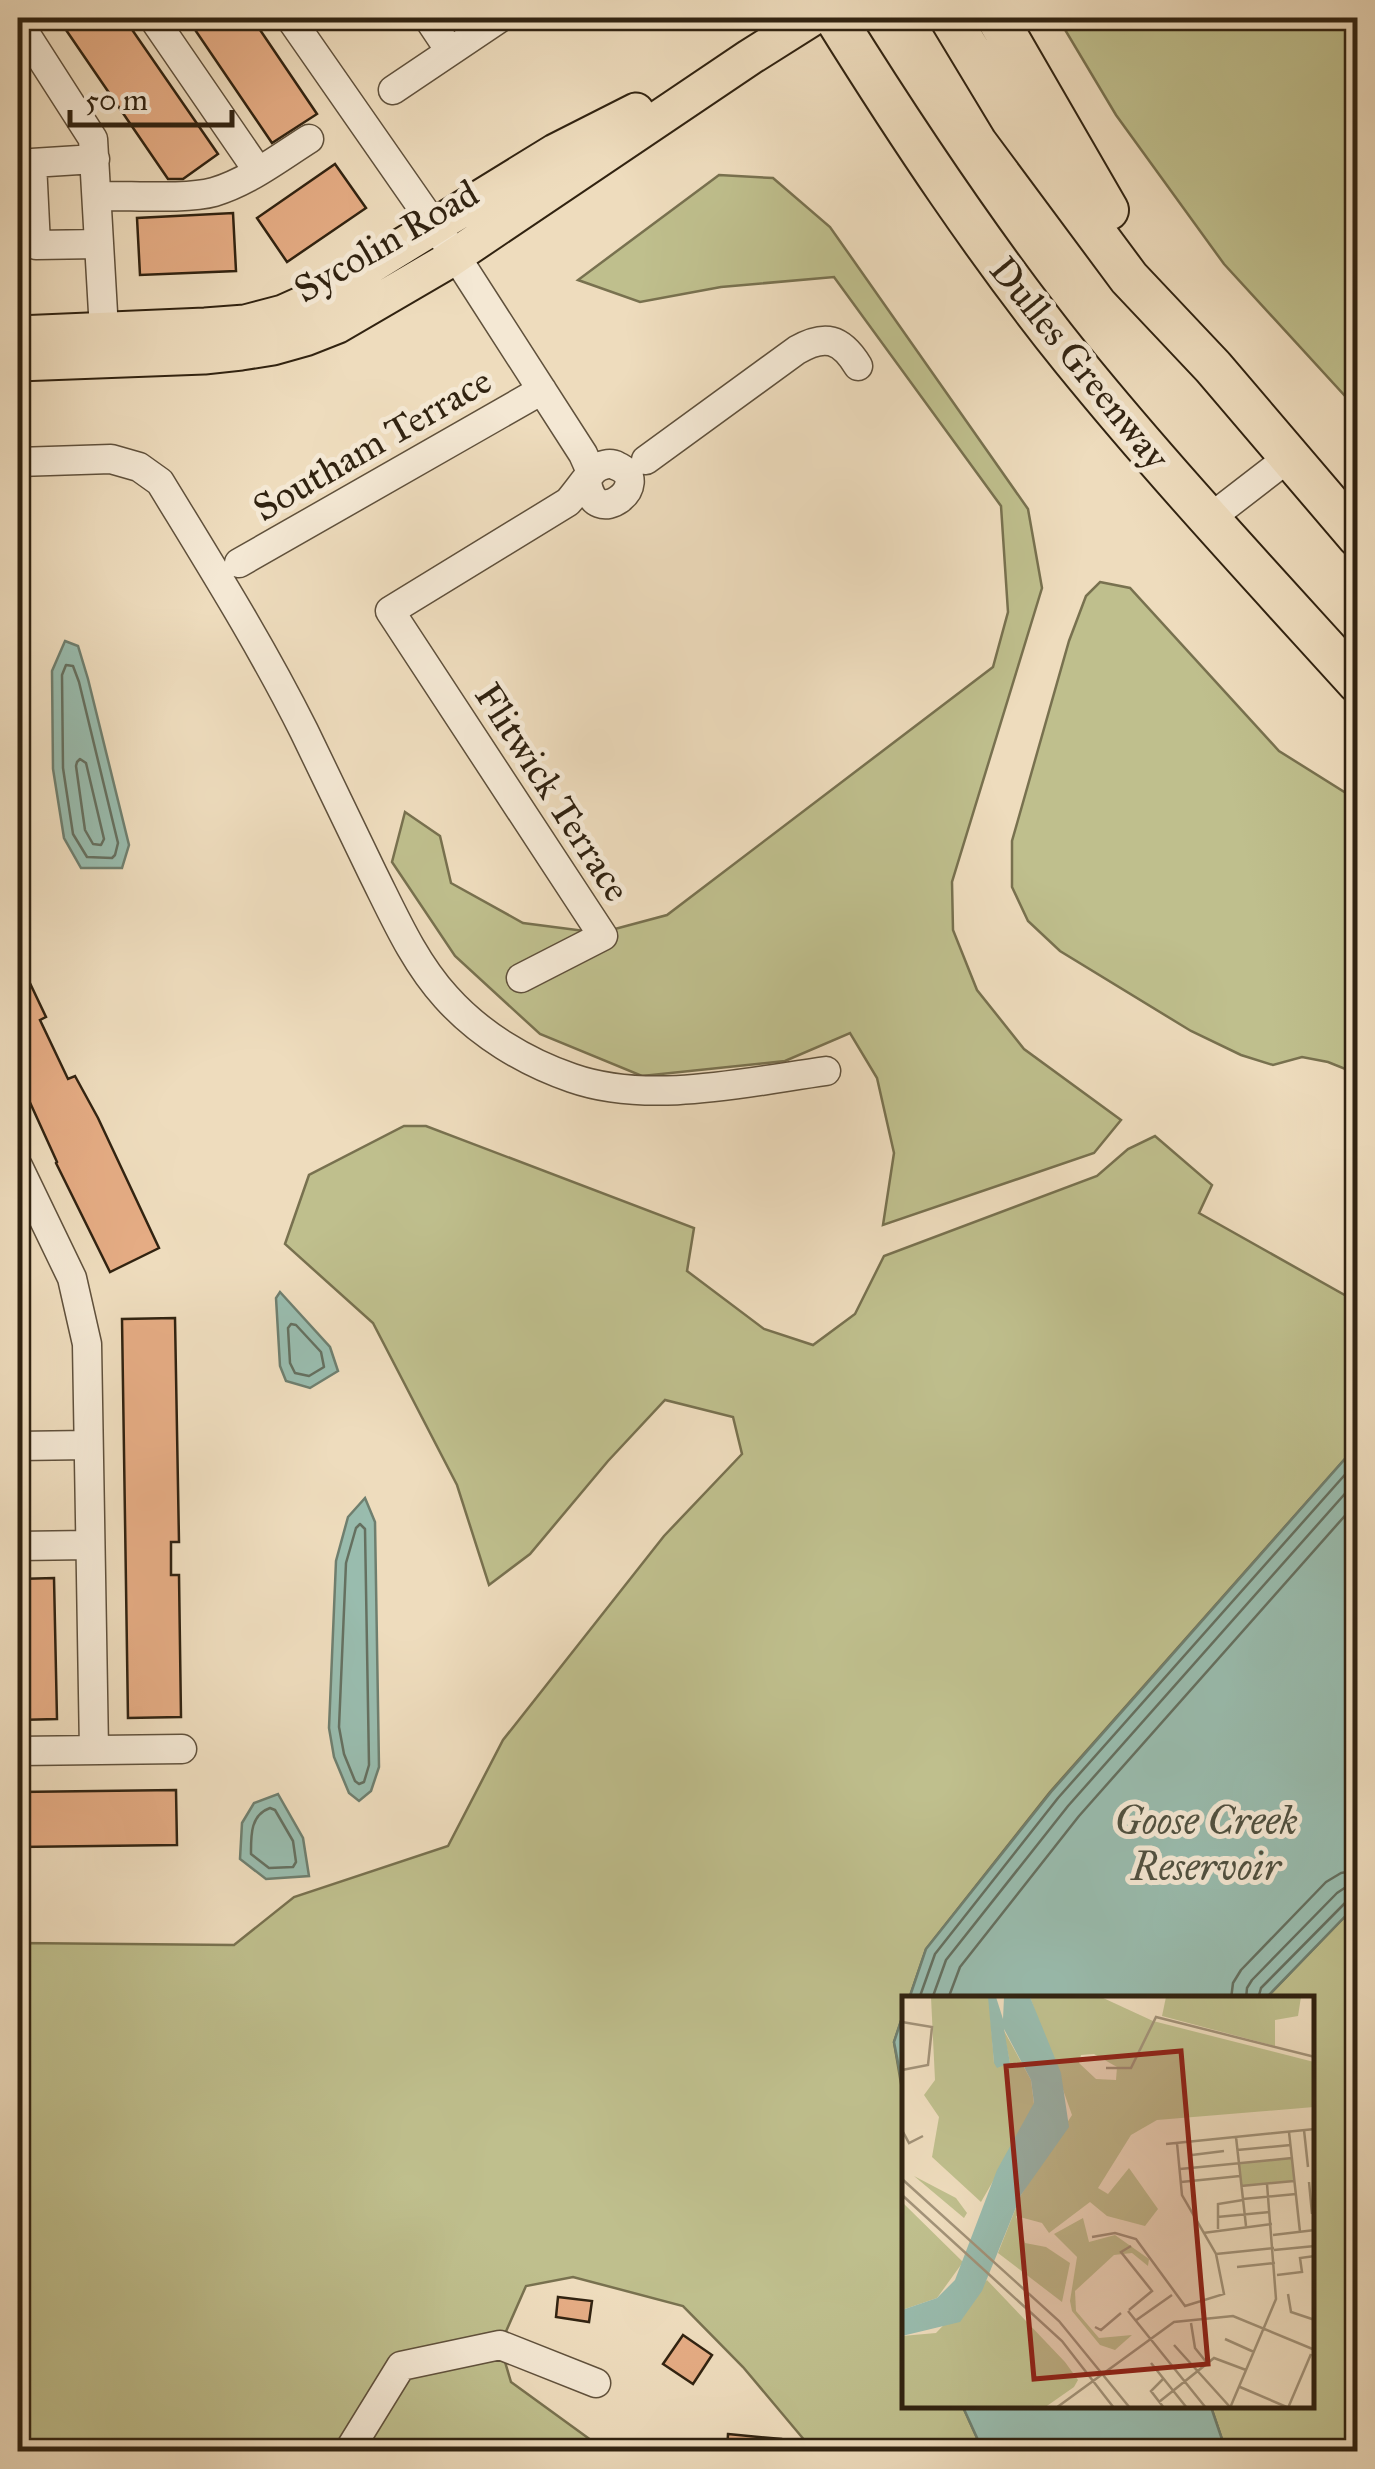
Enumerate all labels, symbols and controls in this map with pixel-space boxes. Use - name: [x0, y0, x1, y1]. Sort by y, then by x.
- scale bar: [70, 65, 232, 127]
- text: 50 m: [85, 82, 148, 118]
- street label: Sycolin Road: [286, 170, 486, 312]
- street label: Dulles Greenway: [980, 247, 1181, 480]
- street label: Southam Terrace: [245, 357, 499, 531]
- street label: Flitwick Terrace: [465, 674, 641, 910]
- water label: Goose Creek Reservoir: [1114, 1796, 1298, 1891]
- inset map: [902, 1996, 1315, 2409]

